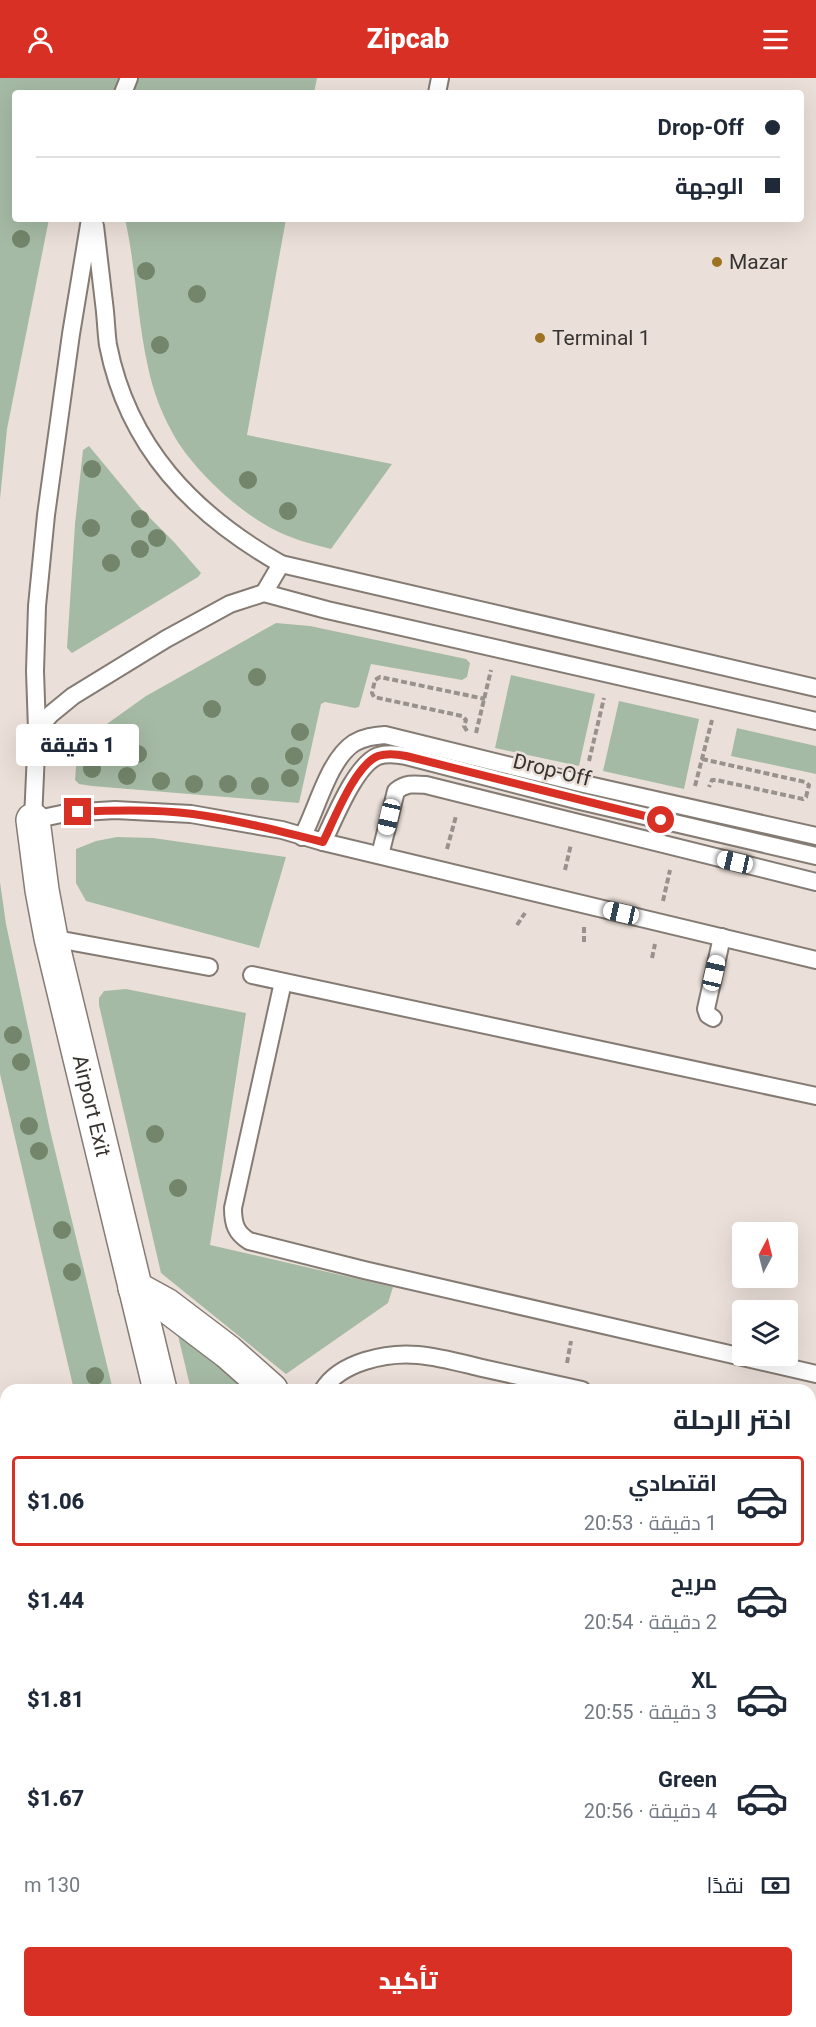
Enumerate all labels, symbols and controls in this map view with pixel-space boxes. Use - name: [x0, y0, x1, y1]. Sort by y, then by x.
- icon: person: [24, 23, 57, 56]
- text: Zipcab: [367, 23, 449, 55]
- icon: menu: [759, 23, 792, 56]
- text: Drop-Off: [658, 115, 744, 140]
- text: الوجهة: [675, 174, 744, 199]
- place label: Mazar: [729, 250, 788, 274]
- marker: Mazar: [710, 255, 724, 269]
- place label: Terminal 1: [552, 326, 650, 350]
- marker: Terminal 1: [533, 331, 547, 345]
- callout: 1 دقيقة: [16, 725, 140, 767]
- text: 1 دقيقة: [40, 733, 115, 757]
- street label: Drop-Off: [511, 749, 594, 791]
- car: [376, 797, 402, 837]
- route end: [64, 798, 91, 825]
- route start: [647, 806, 674, 833]
- car: [715, 849, 755, 875]
- car: [601, 900, 641, 926]
- car: [701, 953, 727, 993]
- street label: Airport Exit: [68, 1053, 115, 1159]
- north arrow: [732, 1222, 798, 1288]
- map controls: [732, 1222, 798, 1366]
- button: layers: [732, 1300, 798, 1366]
- text: اختر الرحلة: [673, 1404, 792, 1436]
- text: اقتصادي: [628, 1471, 717, 1496]
- icon: car: [735, 1474, 789, 1528]
- text: $1.06: [27, 1489, 84, 1514]
- text: 1 دقيقة · 20:53: [584, 1511, 717, 1535]
- text: مريح: [671, 1570, 717, 1595]
- icon: car: [735, 1573, 789, 1627]
- text: $1.44: [27, 1588, 84, 1613]
- text: 2 دقيقة · 20:54: [584, 1610, 717, 1634]
- text: XL: [691, 1668, 717, 1693]
- icon: car: [735, 1672, 789, 1726]
- text: $1.81: [27, 1687, 84, 1712]
- text: 3 دقيقة · 20:55: [584, 1700, 717, 1724]
- text: Green: [658, 1767, 717, 1792]
- icon: car: [735, 1771, 789, 1825]
- text: $1.67: [27, 1786, 84, 1811]
- text: 4 دقيقة · 20:56: [584, 1799, 717, 1823]
- icon: cash: [759, 1869, 792, 1902]
- text: 130 m: [24, 1873, 80, 1897]
- text: نقدًا: [706, 1873, 744, 1898]
- button: تأكيد: [24, 1947, 792, 2016]

